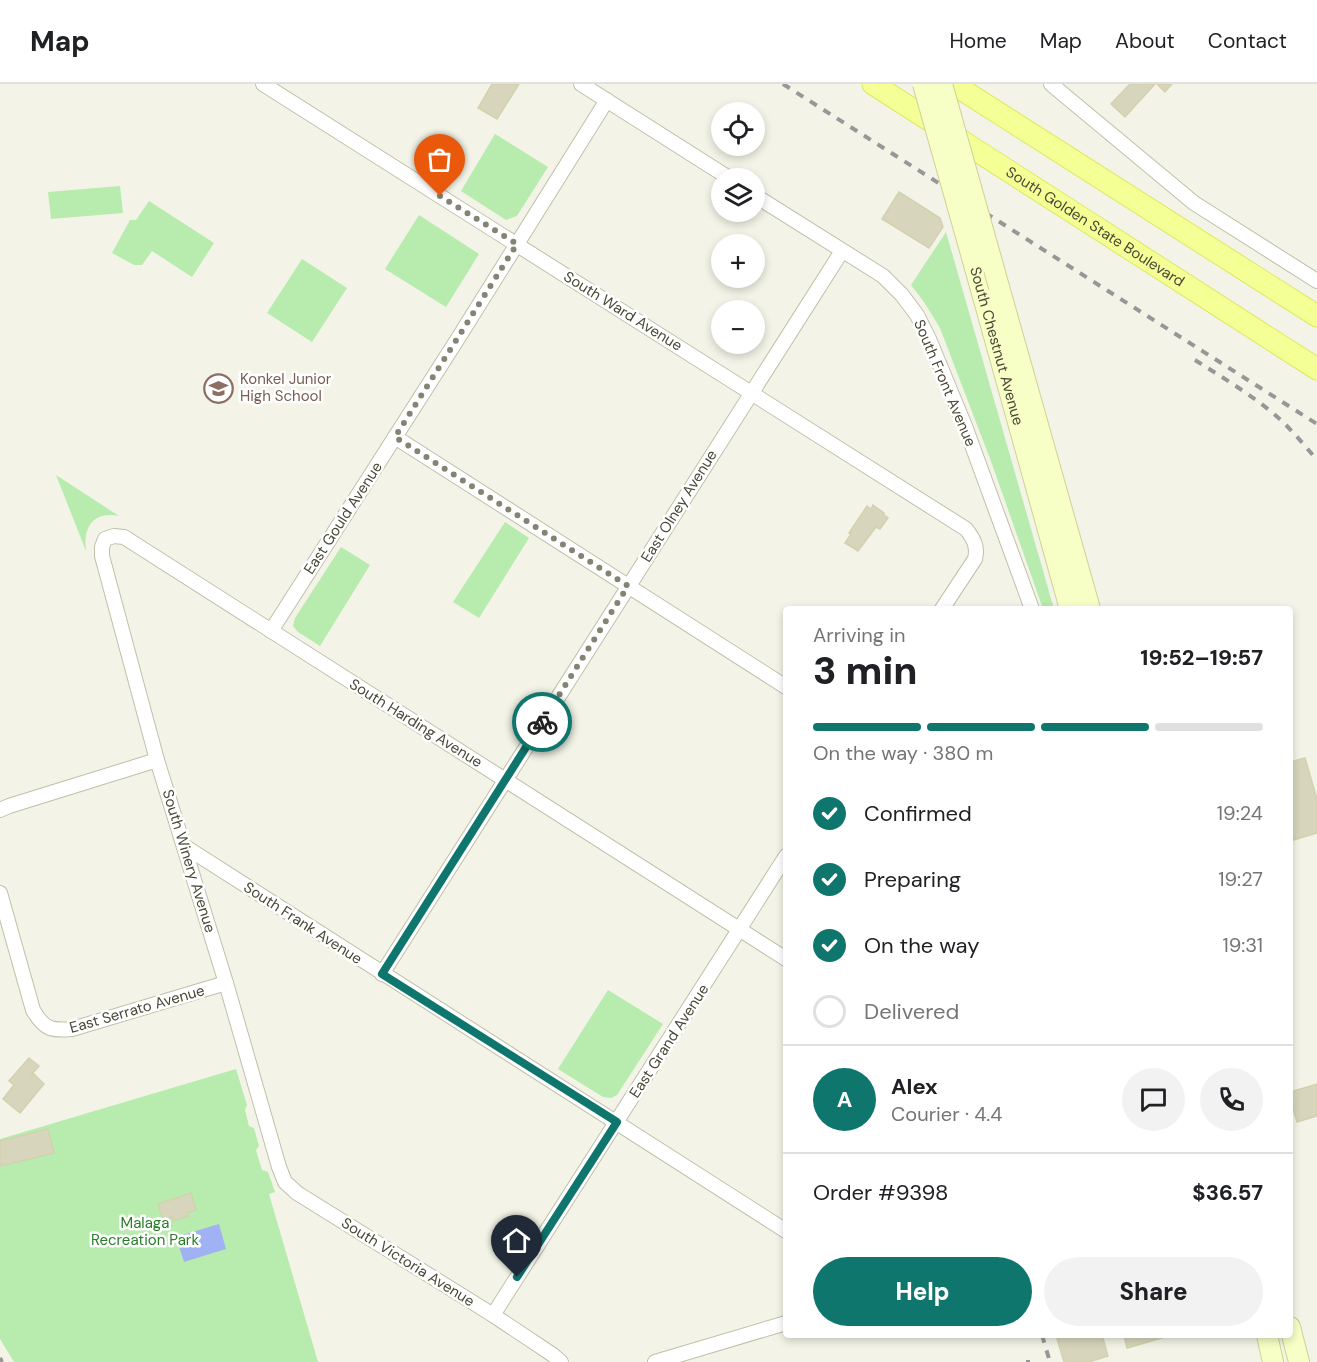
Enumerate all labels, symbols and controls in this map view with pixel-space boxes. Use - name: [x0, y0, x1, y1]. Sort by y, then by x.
- text: Map: [30, 23, 90, 60]
- text: Home: [949, 27, 1007, 55]
- text: Map: [1040, 27, 1082, 55]
- text: About: [1115, 27, 1175, 55]
- text: Contact: [1208, 27, 1287, 55]
- map controls: [711, 102, 765, 354]
- button: locate: [711, 102, 765, 156]
- pin: [414, 134, 465, 196]
- icon: bag: [423, 143, 456, 176]
- street label: South Golden State Boulevard: [1002, 162, 1188, 291]
- button: layers: [711, 168, 765, 222]
- button: +: [711, 234, 765, 288]
- street label: South Chestnut Avenue: [965, 264, 1028, 428]
- street label: South Ward Avenue: [560, 266, 686, 356]
- button: −: [711, 300, 765, 354]
- street label: South Front Avenue: [909, 316, 981, 450]
- place label: Konkel Junior High School: [240, 369, 332, 406]
- school or university icon: Konkel Junior High School: [203, 372, 235, 404]
- street label: East Olney Avenue: [636, 446, 722, 566]
- street label: East Gould Avenue: [299, 458, 387, 578]
- text: Arriving in: [813, 622, 905, 648]
- text: 19:52–19:57: [1140, 643, 1263, 672]
- text: 3 min: [813, 645, 918, 696]
- street label: South Harding Avenue: [346, 674, 486, 772]
- courier: [512, 692, 572, 752]
- icon: bike: [526, 706, 559, 739]
- text: On the way · 380 m: [813, 740, 993, 766]
- street label: South Winery Avenue: [158, 787, 220, 935]
- icon: check: [813, 797, 846, 830]
- text: Confirmed: [864, 799, 972, 828]
- text: 19:24: [1217, 800, 1263, 826]
- icon: check: [813, 863, 846, 896]
- text: Preparing: [864, 865, 961, 894]
- text: 19:27: [1218, 866, 1263, 892]
- street label: South Frank Avenue: [240, 877, 366, 969]
- icon: check: [813, 929, 846, 962]
- text: On the way: [864, 931, 979, 960]
- text: 19:31: [1222, 932, 1263, 958]
- street label: East Serrato Avenue: [67, 980, 207, 1038]
- street label: East Grand Avenue: [625, 980, 713, 1102]
- text: Delivered: [864, 997, 959, 1026]
- button: chat: [1122, 1068, 1185, 1131]
- button: phone: [1200, 1068, 1263, 1131]
- text: Alex: [891, 1072, 938, 1101]
- text: A: [837, 1085, 852, 1114]
- text: Courier · 4.4: [891, 1101, 1002, 1127]
- text: Order #9398: [813, 1178, 948, 1207]
- text: $36.57: [1192, 1178, 1263, 1207]
- park label: Malaga Recreation Park: [91, 1213, 199, 1250]
- street label: South Victoria Avenue: [338, 1213, 478, 1311]
- pin: [491, 1215, 542, 1277]
- icon: home: [500, 1224, 533, 1257]
- button: Help: [813, 1257, 1032, 1326]
- button: Share: [1044, 1257, 1263, 1326]

